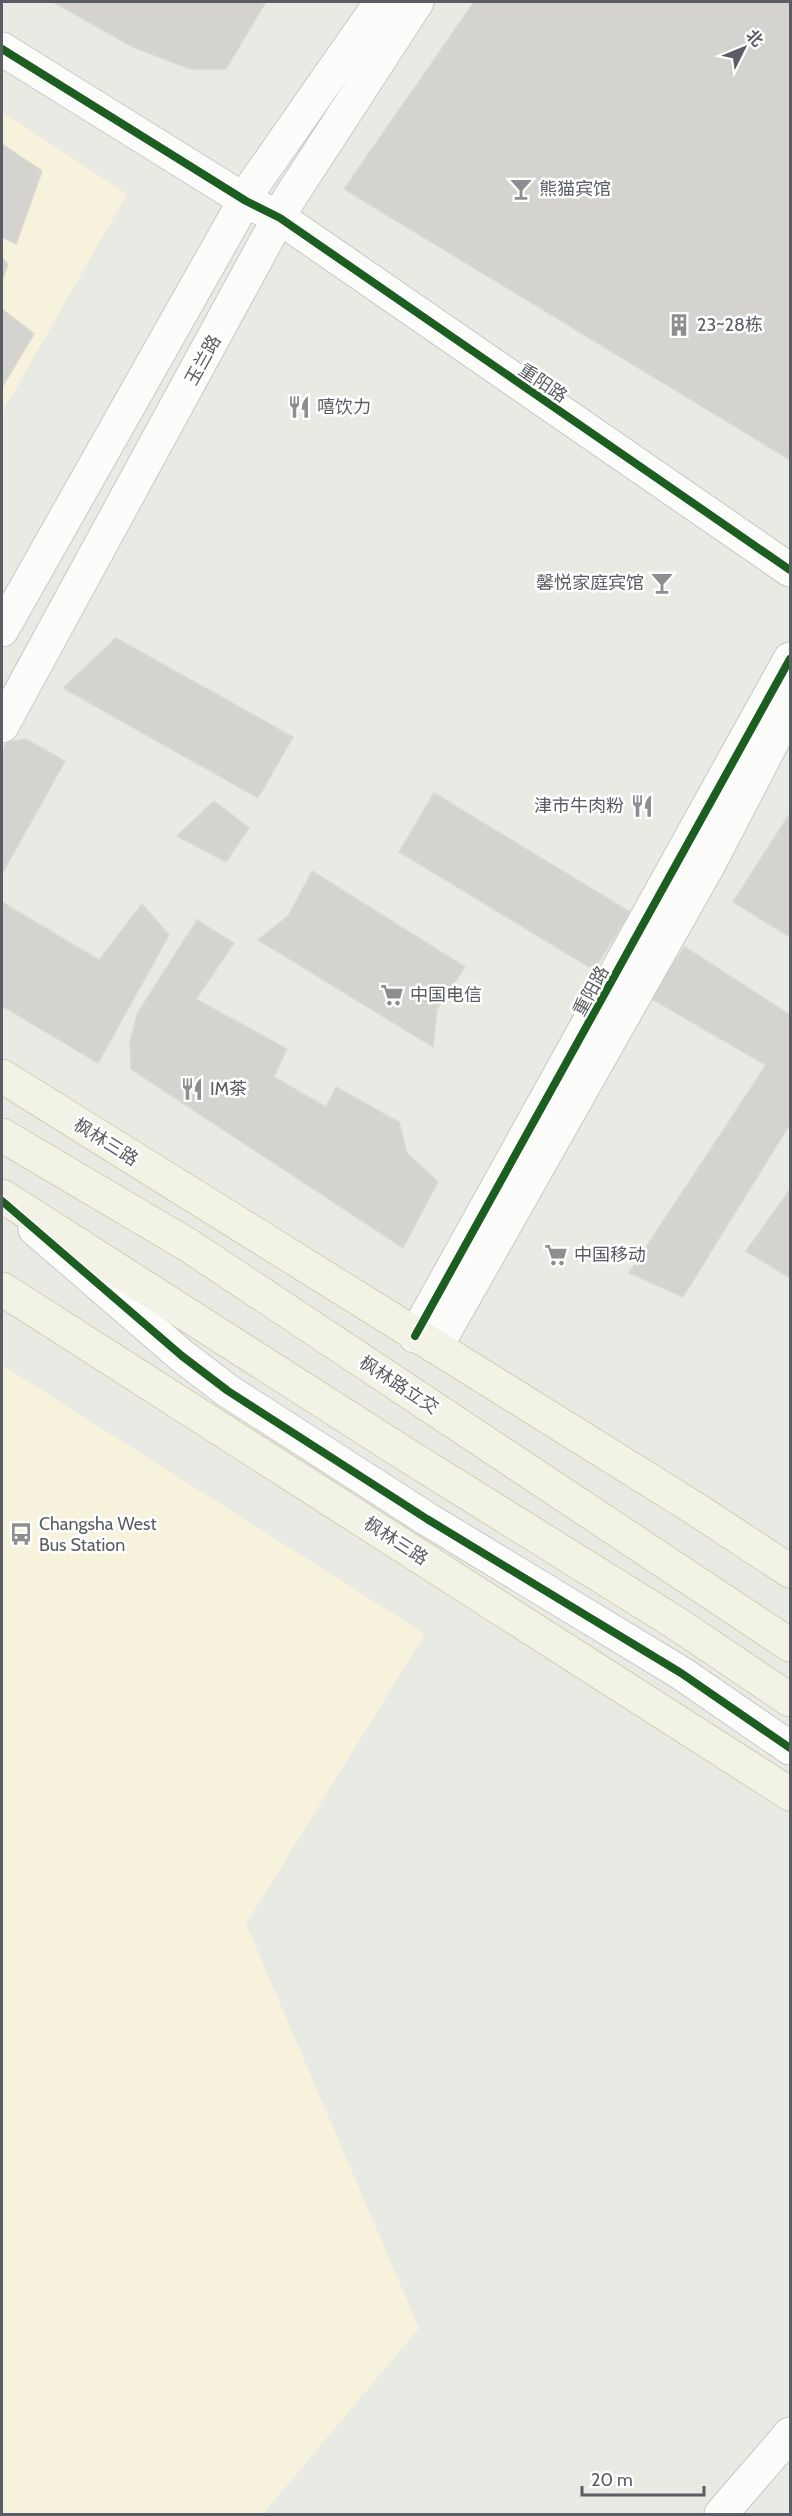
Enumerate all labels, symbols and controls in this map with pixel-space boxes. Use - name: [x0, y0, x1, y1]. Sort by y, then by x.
- north arrow: [714, 18, 774, 78]
- text: 北: [742, 26, 767, 50]
- bar icon: 熊猫宾馆: [508, 176, 534, 202]
- place label: 熊猫宾馆: [539, 178, 611, 200]
- building icon: 23~28栋: [666, 312, 692, 338]
- place label: 23~28栋: [697, 314, 763, 336]
- street label: 玉兰路: [180, 331, 226, 389]
- street label: 重阳路: [514, 359, 572, 407]
- restaurant icon: 嘻饮力: [286, 394, 312, 420]
- place label: 嘻饮力: [317, 396, 371, 418]
- bar icon: 馨悦家庭宾馆: [649, 570, 675, 596]
- place label: 馨悦家庭宾馆: [536, 572, 644, 594]
- restaurant icon: 津市牛肉粉: [629, 793, 655, 819]
- place label: 津市牛肉粉: [534, 795, 624, 817]
- street label: 重阳路: [568, 962, 614, 1020]
- supermarket icon: 中国电信: [379, 982, 405, 1008]
- place label: 中国电信: [410, 984, 482, 1006]
- restaurant icon: IM茶: [179, 1076, 205, 1102]
- place label: IM茶: [210, 1078, 247, 1100]
- street label: 枫林三路: [70, 1114, 142, 1170]
- supermarket icon: 中国移动: [543, 1242, 569, 1268]
- place label: 中国移动: [574, 1244, 646, 1266]
- street label: 枫林路立交: [355, 1351, 443, 1419]
- street label: 枫林三路: [360, 1512, 432, 1570]
- place label: Changsha West Bus Station: [39, 1513, 156, 1556]
- bus stop icon: Changsha West Bus Station: [8, 1521, 34, 1547]
- scale bar: [582, 2459, 704, 2497]
- text: 20 m: [591, 2469, 633, 2491]

